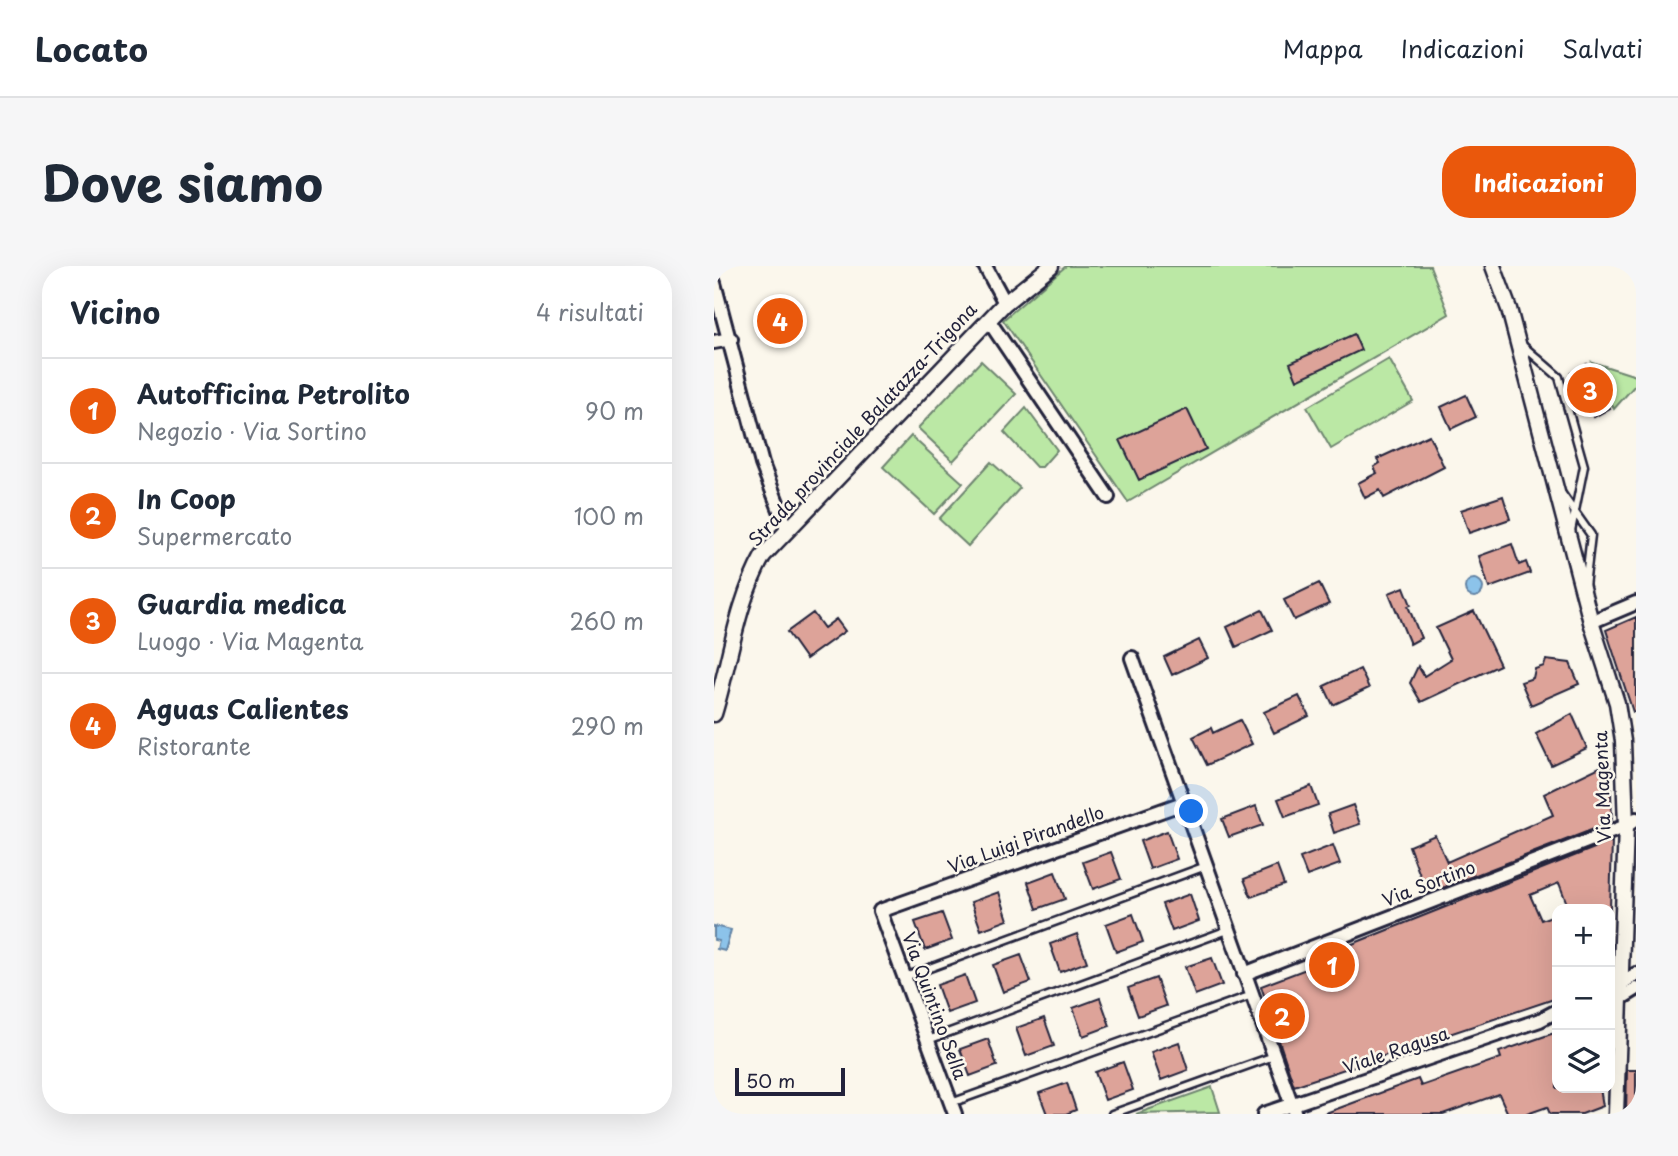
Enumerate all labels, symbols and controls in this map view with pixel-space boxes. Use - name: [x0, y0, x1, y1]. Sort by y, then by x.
- text: Locato: [35, 23, 148, 73]
- text: Mappa: [1283, 30, 1363, 66]
- text: Indicazioni: [1401, 30, 1524, 66]
- text: Salvati: [1562, 30, 1643, 66]
- text: Dove siamo: [42, 145, 323, 219]
- button: Indicazioni: [1442, 146, 1636, 218]
- text: Vicino: [70, 289, 160, 334]
- text: 4 risultati: [536, 294, 644, 329]
- pin: 4: [757, 295, 803, 347]
- street label: Strada provinciale Balatazza-Trigona: [741, 296, 983, 552]
- pin: 3: [1567, 364, 1613, 416]
- text: Autofficina Petrolito: [137, 374, 410, 413]
- text: 1: [88, 393, 99, 428]
- text: 90 m: [585, 393, 644, 428]
- text: Negozio · Via Sortino: [137, 413, 367, 448]
- text: In Coop: [137, 479, 236, 518]
- text: 2: [85, 498, 101, 533]
- text: 100 m: [574, 498, 644, 533]
- text: Supermercato: [137, 518, 292, 553]
- text: Guardia medica: [137, 584, 346, 623]
- text: 3: [85, 603, 101, 638]
- text: 260 m: [569, 603, 644, 638]
- text: Luogo · Via Magenta: [137, 623, 363, 658]
- text: Aguas Calientes: [137, 689, 349, 728]
- text: 4: [85, 708, 101, 743]
- text: 290 m: [571, 708, 644, 743]
- text: Ristorante: [137, 728, 251, 763]
- street label: Via Magenta: [1586, 729, 1617, 844]
- your location: [1174, 794, 1208, 828]
- street label: Via Luigi Pirandello: [943, 798, 1107, 879]
- street label: Via Sortino: [1378, 852, 1479, 913]
- map controls: [1552, 904, 1615, 1093]
- button: +: [1552, 904, 1615, 967]
- street label: Via Quintino Sella: [896, 928, 975, 1084]
- pin: 1: [1309, 939, 1355, 991]
- button: −: [1552, 967, 1615, 1030]
- pin: 2: [1259, 990, 1305, 1042]
- street label: Viale Ragusa: [1339, 1019, 1453, 1080]
- button: layers: [1552, 1030, 1615, 1093]
- scale bar: [735, 1065, 845, 1097]
- text: 50 m: [746, 1066, 795, 1094]

